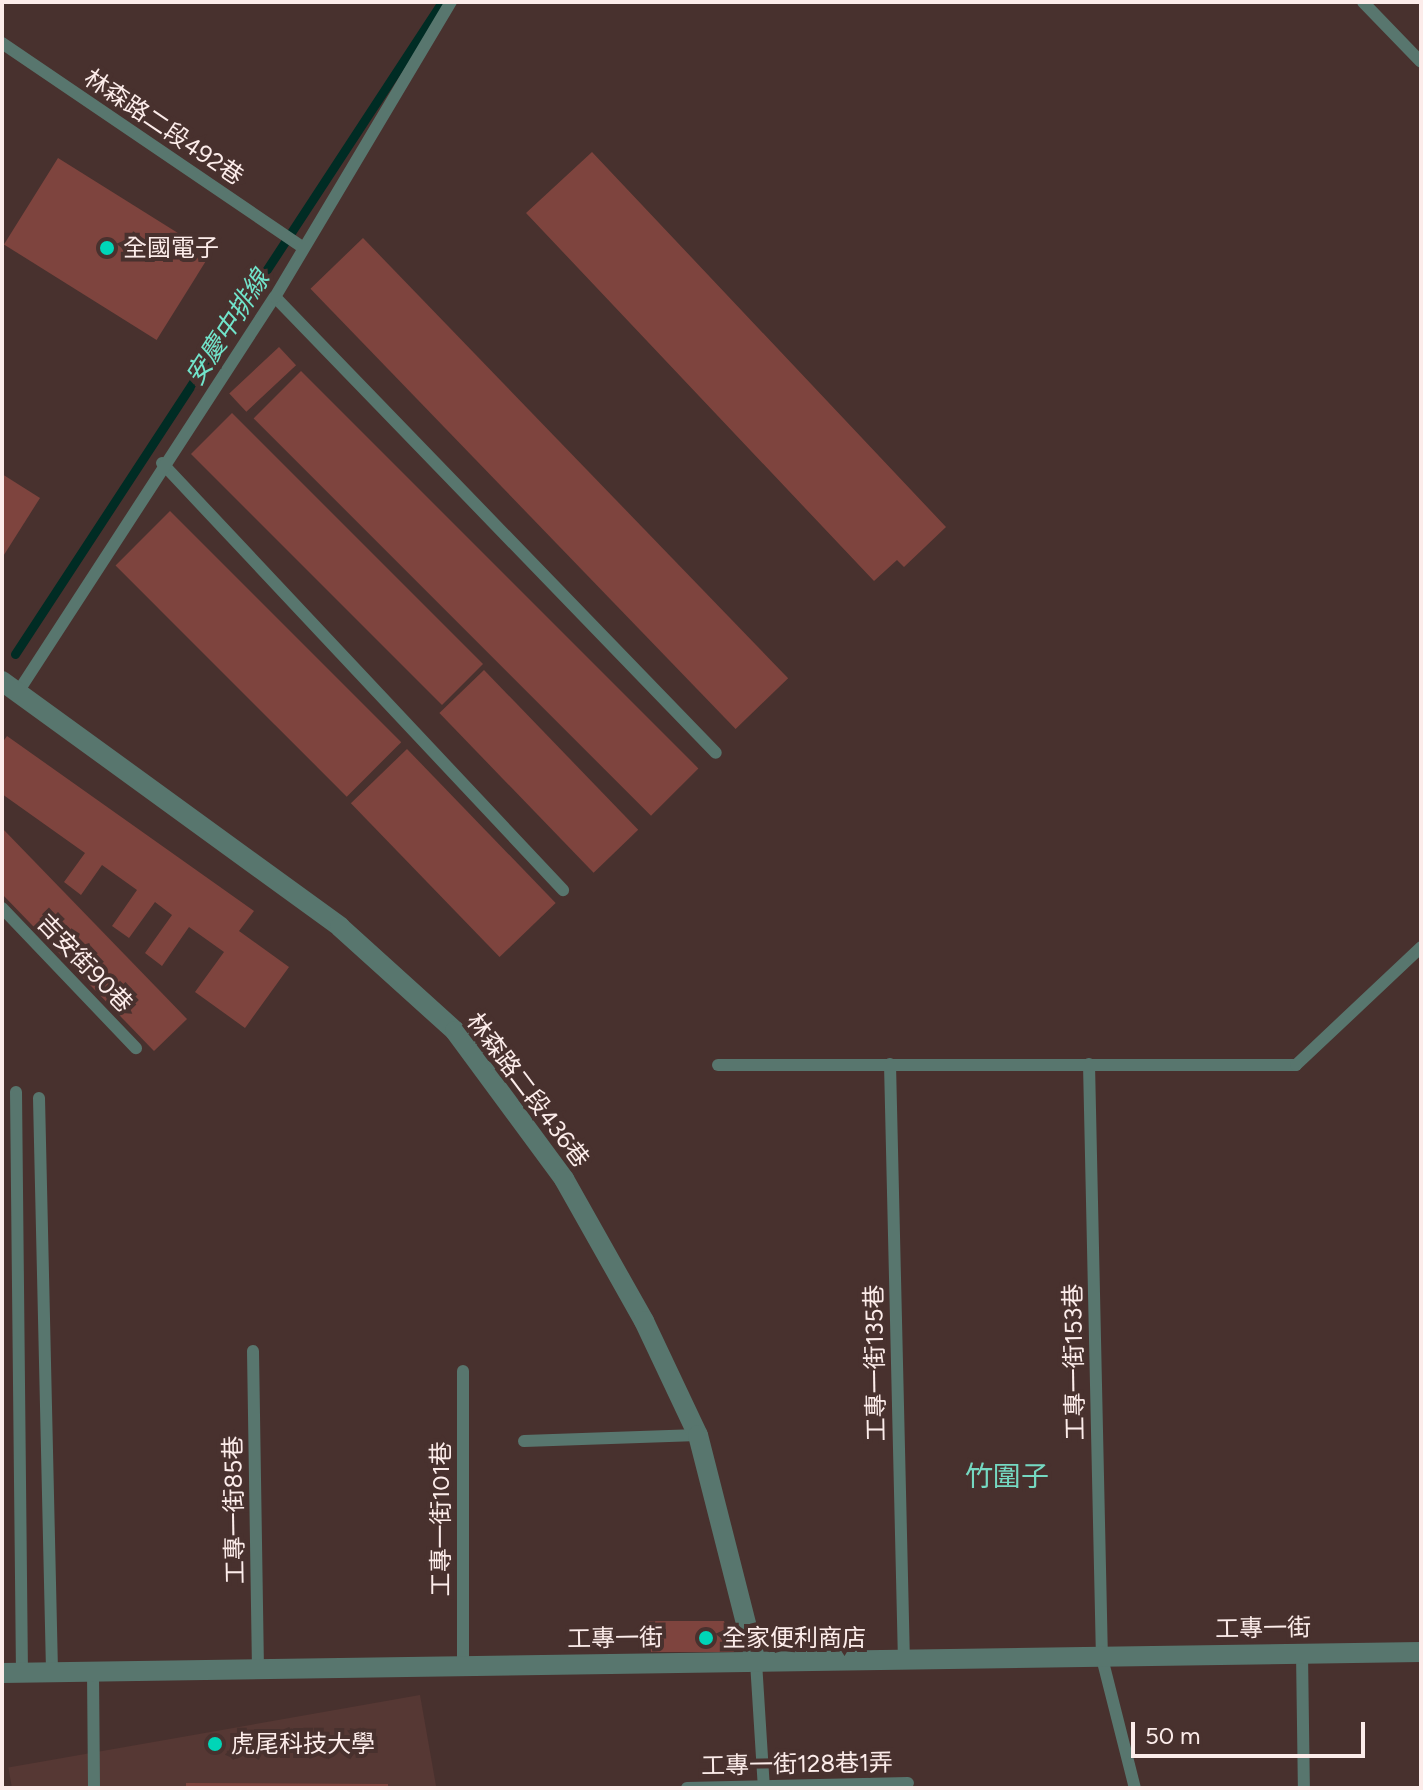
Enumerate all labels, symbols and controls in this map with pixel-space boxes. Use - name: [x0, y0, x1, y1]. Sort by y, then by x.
- street label: 林森路二段492巷: [79, 63, 249, 191]
- place label: 全國電子: [123, 234, 219, 262]
- marker: 全國電子: [98, 239, 116, 257]
- water label: 安慶中排線: [180, 265, 276, 391]
- street label: 吉安街90巷: [31, 908, 139, 1018]
- street label: 林森路二段436巷: [461, 1007, 595, 1173]
- street label: 工專一街153巷: [1058, 1283, 1090, 1441]
- street label: 工專一街135巷: [859, 1284, 891, 1442]
- street label: 工專一街85巷: [218, 1435, 250, 1585]
- street label: 工專一街101巷: [427, 1441, 455, 1597]
- district label: 竹圍子: [965, 1459, 1049, 1493]
- street label: 工專一街: [1215, 1613, 1311, 1643]
- street label: 工專一街: [567, 1623, 663, 1653]
- place label: 全家便利商店: [722, 1624, 866, 1652]
- marker: 全家便利商店: [697, 1629, 715, 1647]
- scale bar: [1135, 1706, 1369, 1756]
- text: 50 m: [1145, 1721, 1201, 1750]
- place label: 虎尾科技大學: [231, 1730, 375, 1758]
- marker: 虎尾科技大學: [206, 1735, 224, 1753]
- street label: 工專一街128巷1弄: [701, 1748, 893, 1780]

